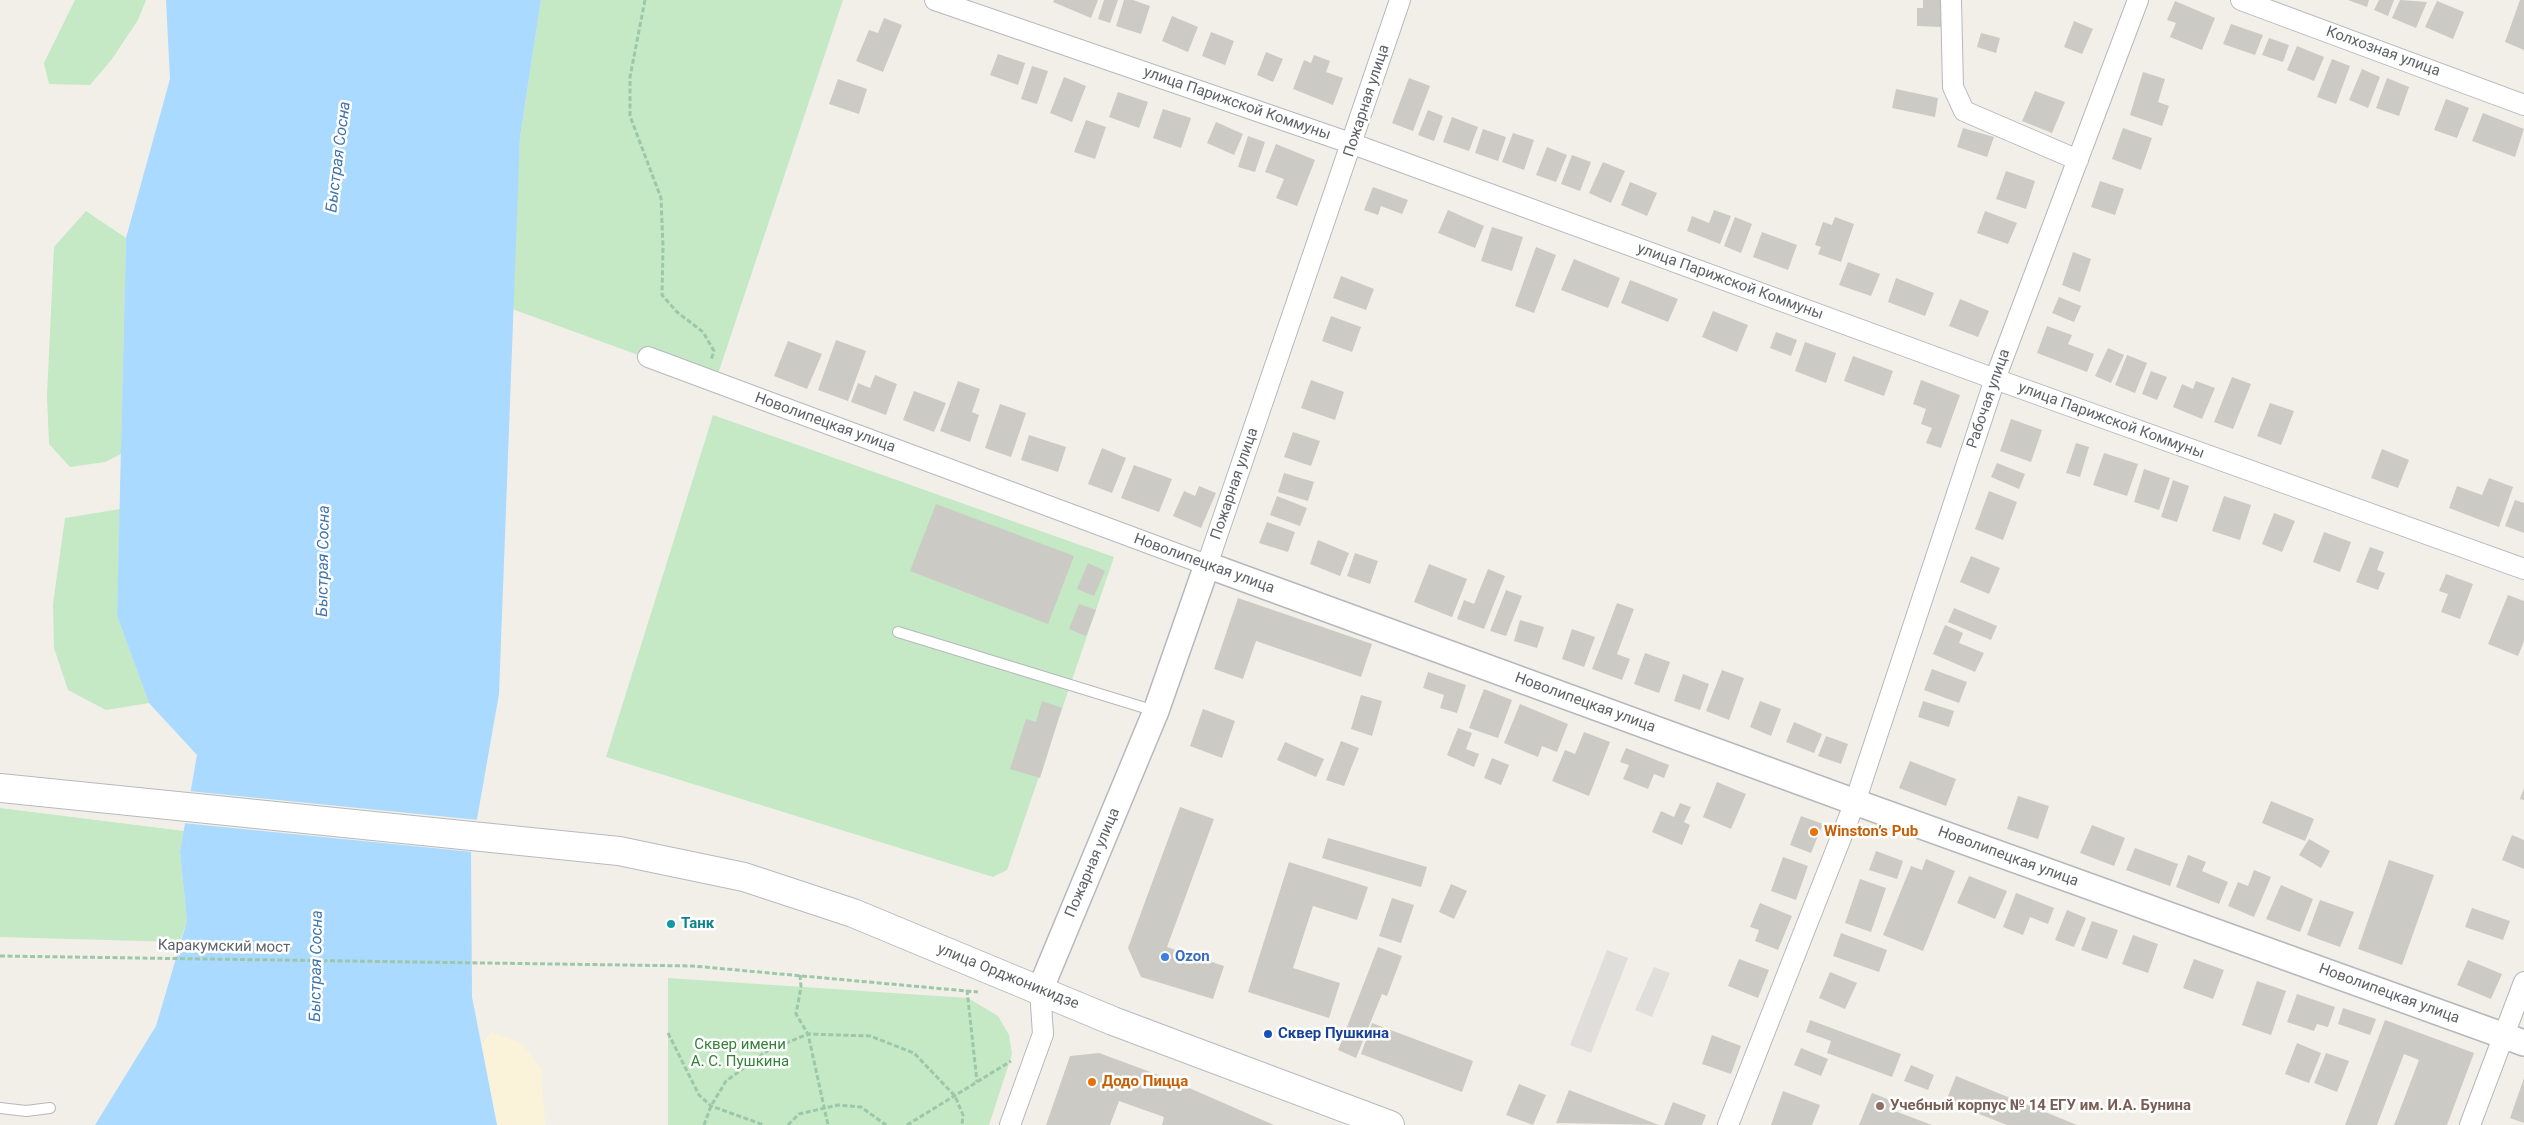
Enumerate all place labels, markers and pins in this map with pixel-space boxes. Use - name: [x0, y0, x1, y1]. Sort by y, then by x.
- place label: Winston’s Pub: [1824, 823, 1918, 841]
- marker: Winston’s Pub: [1808, 826, 1820, 838]
- place label: Танк: [681, 915, 714, 933]
- marker: Танк: [665, 918, 677, 930]
- place label: Ozon: [1175, 948, 1210, 966]
- marker: Ozon: [1159, 951, 1171, 963]
- place label: Сквер Пушкина: [1278, 1025, 1389, 1043]
- marker: Сквер Пушкина: [1262, 1028, 1274, 1040]
- place label: Додо Пицца: [1102, 1073, 1188, 1091]
- marker: Додо Пицца: [1086, 1076, 1098, 1088]
- place label: Учебный корпус № 14 ЕГУ им. И.А. Бунина: [1890, 1097, 2191, 1115]
- marker: Учебный корпус № 14 ЕГУ им. И.А. Бунина: [1874, 1100, 1886, 1112]

